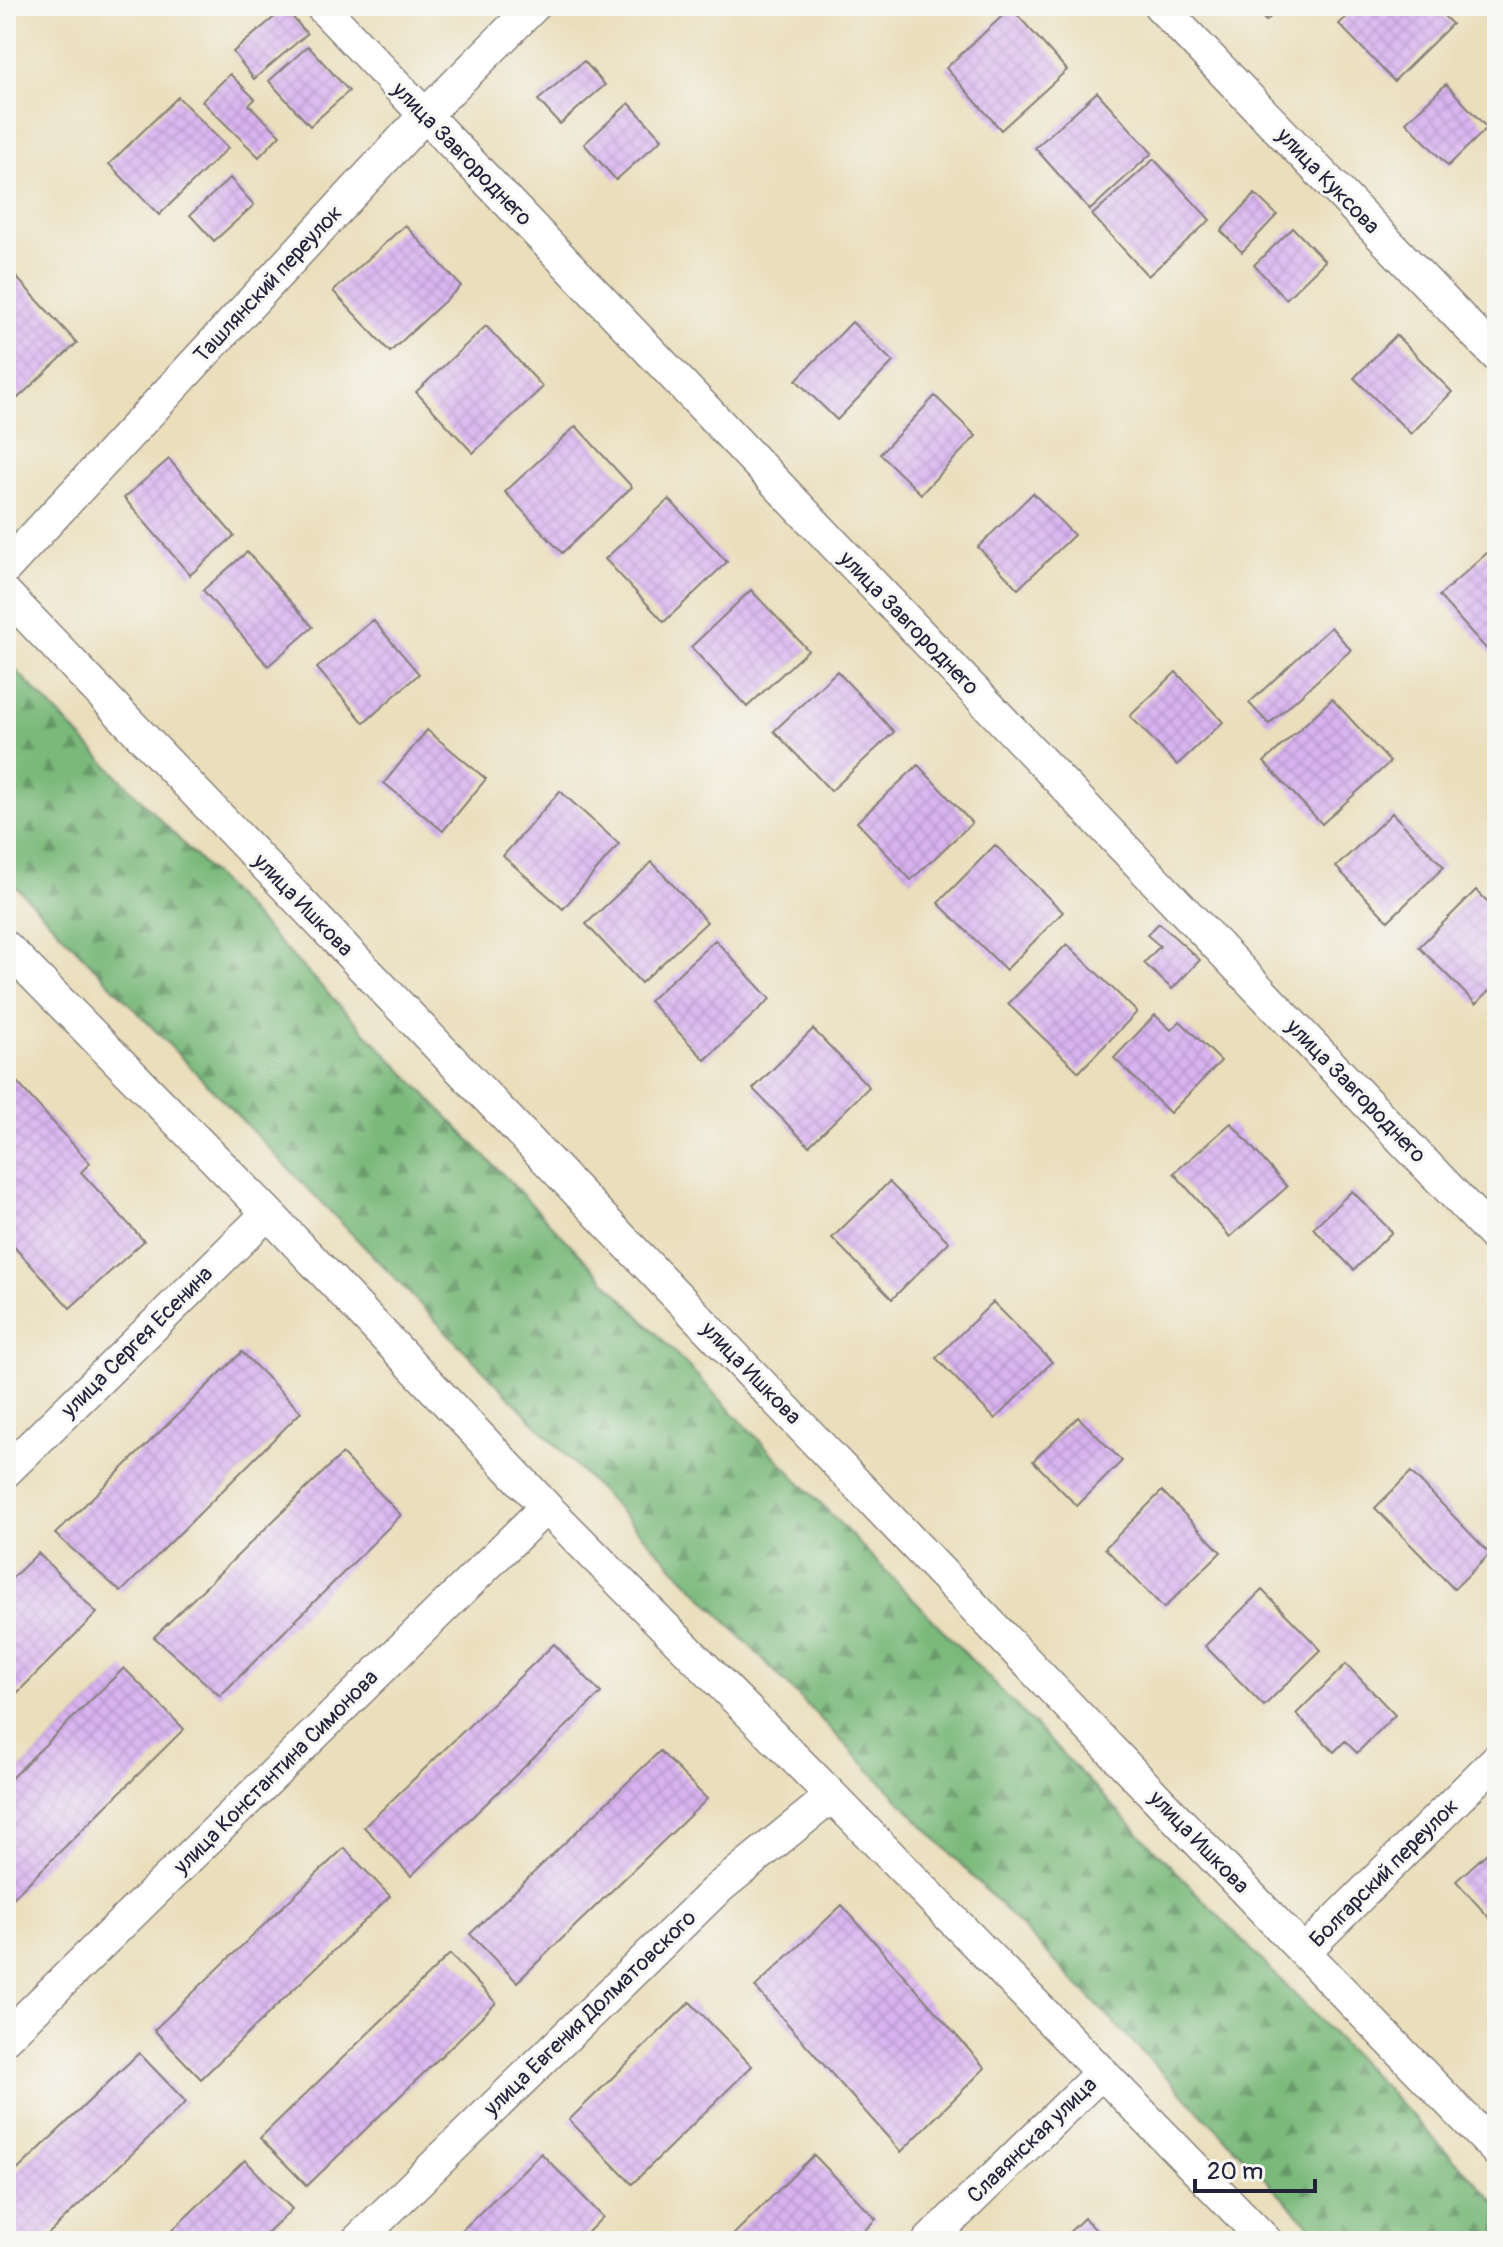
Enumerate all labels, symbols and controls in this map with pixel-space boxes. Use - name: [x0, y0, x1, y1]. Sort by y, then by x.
- street label: улица Завгороднего: [385, 75, 538, 232]
- street label: улица Куксова: [1270, 121, 1386, 240]
- street label: Ташлянский переулок: [188, 199, 348, 369]
- street label: улица Завгороднего: [832, 544, 985, 701]
- street label: улица Ишкова: [246, 847, 359, 962]
- street label: улица Завгороднего: [1279, 1012, 1432, 1169]
- street label: улица Сергея Есенина: [55, 1260, 219, 1424]
- street label: улица Ишкова: [694, 1315, 807, 1430]
- street label: улица Константина Симонова: [167, 1664, 384, 1881]
- street label: улица Ишкова: [1142, 1784, 1255, 1899]
- street label: Болгарский переулок: [1303, 1792, 1465, 1954]
- street label: улица Евгения Долматовского: [477, 1904, 702, 2123]
- street label: Славянская улица: [961, 2071, 1103, 2209]
- scale bar: [1195, 2143, 1315, 2193]
- text: 20 m: [1207, 2157, 1263, 2186]

